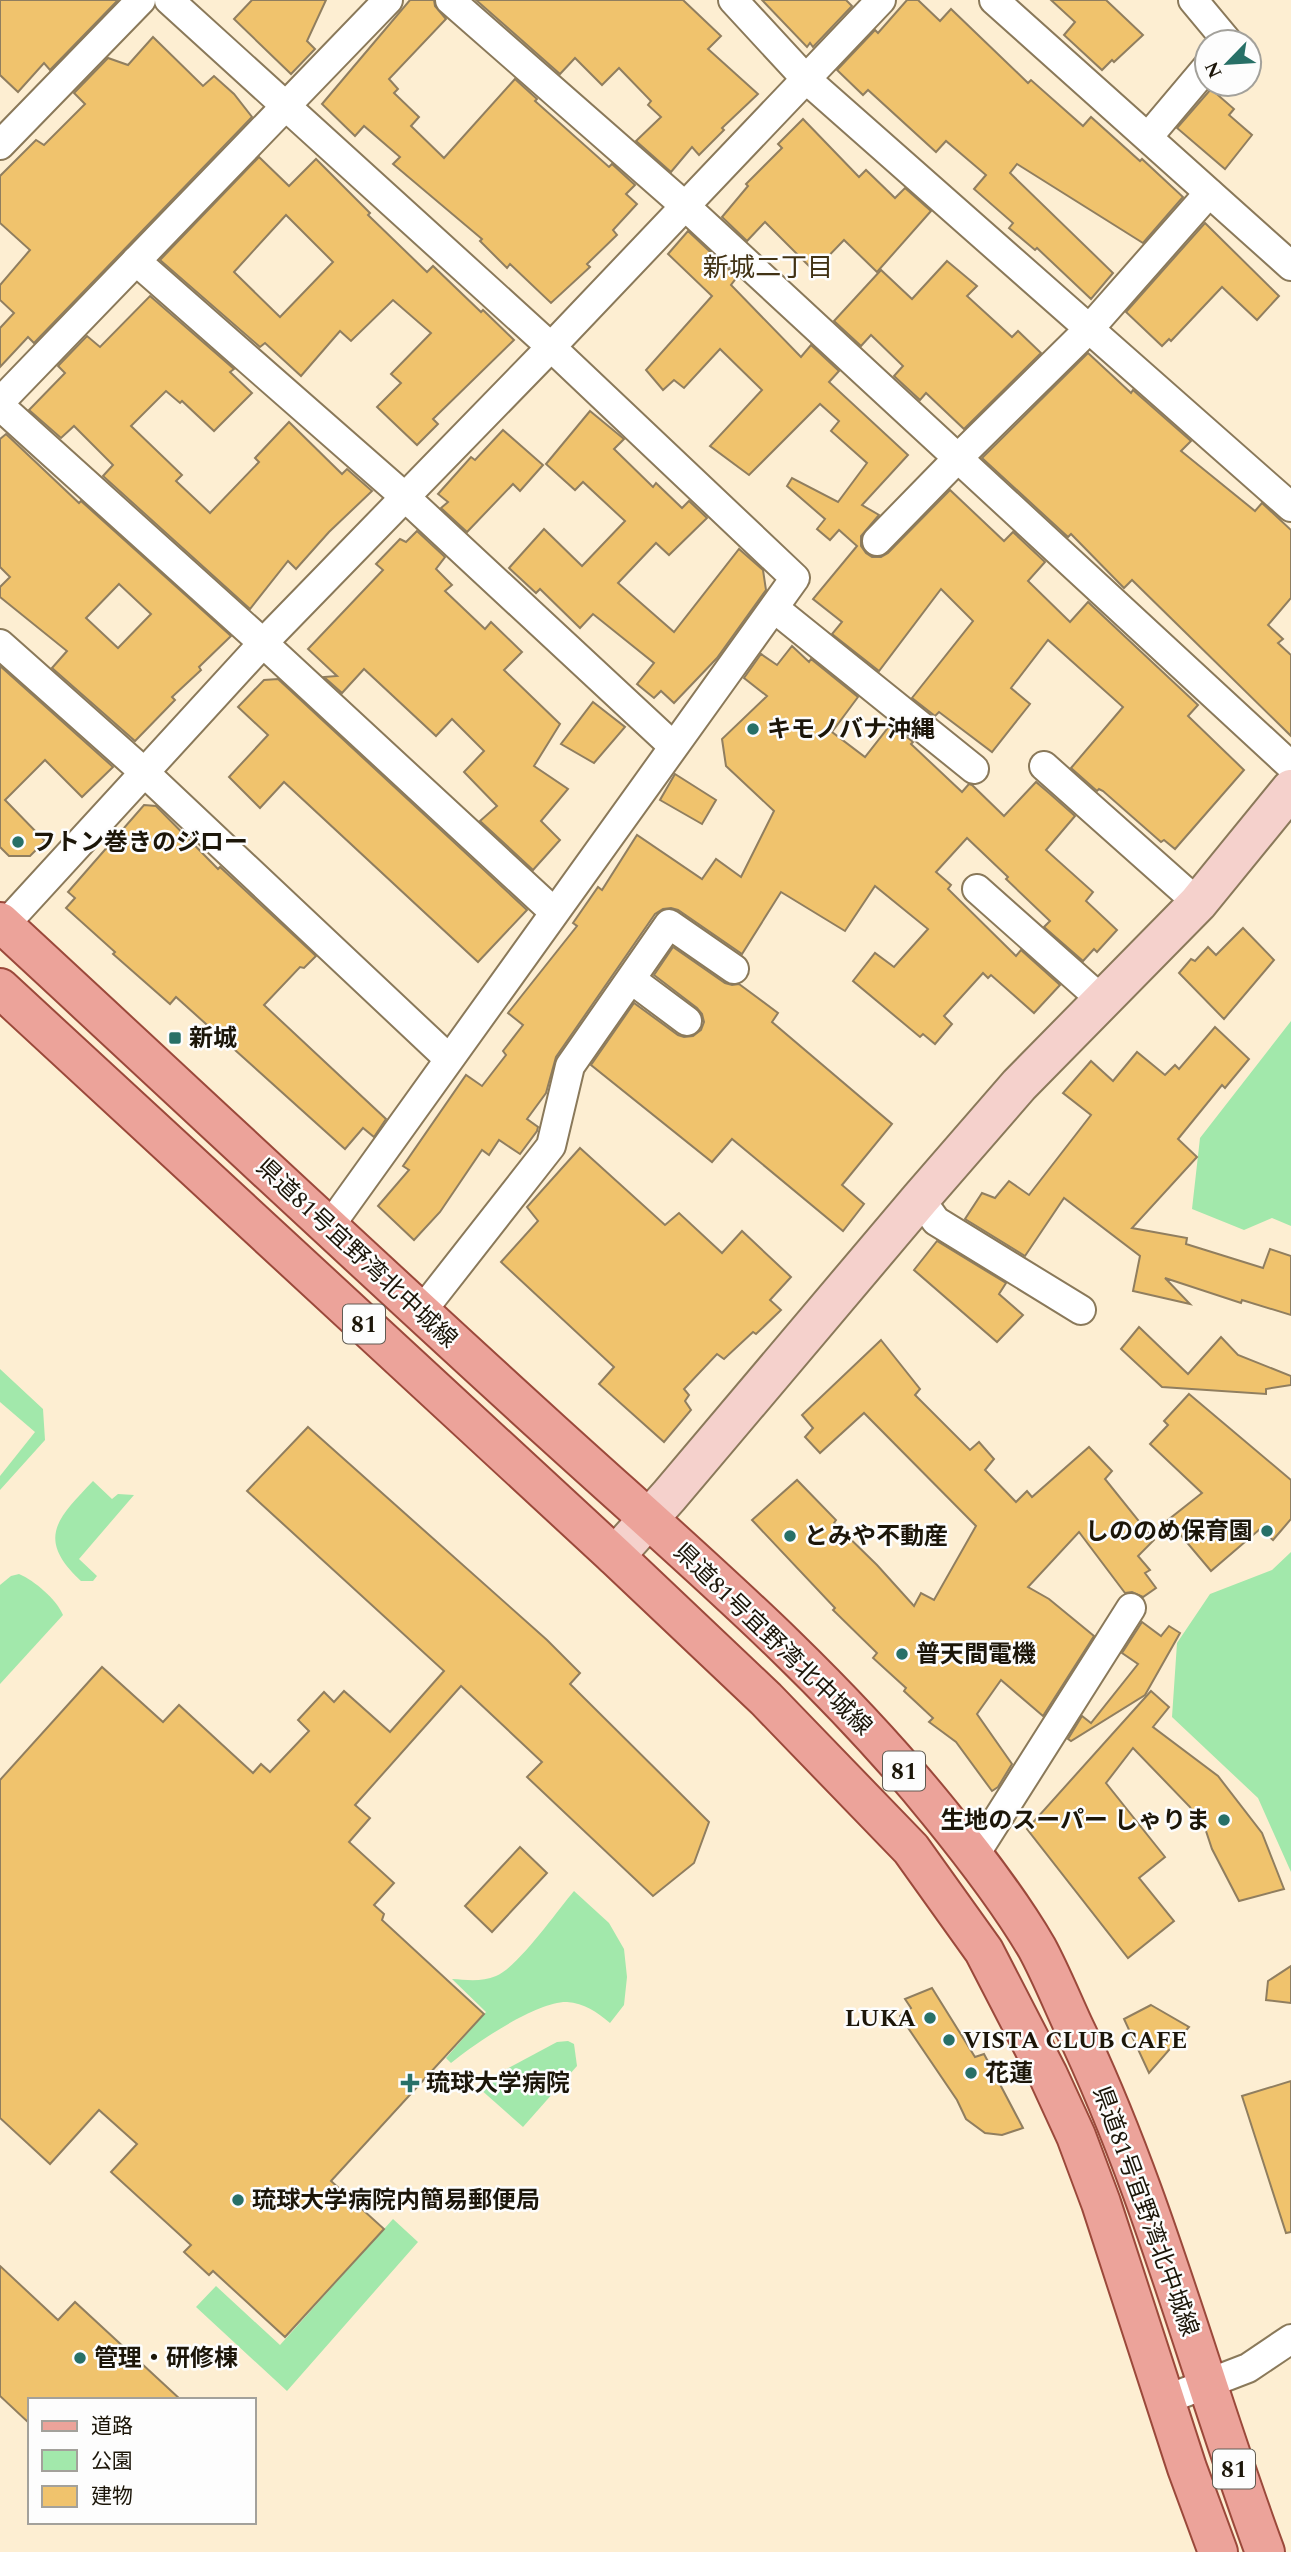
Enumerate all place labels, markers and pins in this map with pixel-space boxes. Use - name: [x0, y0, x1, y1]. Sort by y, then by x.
- place label: キモノバナ沖縄: [767, 712, 935, 748]
- marker: キモノバナ沖縄: [745, 721, 761, 737]
- place label: フトン巻きのジロー: [32, 825, 248, 861]
- marker: フトン巻きのジロー: [10, 834, 26, 850]
- place label: 新城: [189, 1021, 237, 1057]
- marker: 新城: [167, 1030, 183, 1046]
- place label: しののめ保育園: [1085, 1514, 1253, 1550]
- place label: とみや不動産: [804, 1519, 948, 1555]
- marker: しののめ保育園: [1259, 1523, 1275, 1539]
- marker: とみや不動産: [782, 1528, 798, 1544]
- place label: 普天間電機: [916, 1637, 1036, 1673]
- marker: 普天間電機: [894, 1646, 910, 1662]
- place label: 生地のスーパー しゃりま: [940, 1803, 1210, 1839]
- marker: 生地のスーパー しゃりま: [1216, 1812, 1232, 1828]
- place label: LUKA: [845, 2001, 916, 2037]
- marker: LUKA: [922, 2010, 938, 2026]
- place label: VISTA CLUB CAFE: [963, 2023, 1187, 2059]
- marker: VISTA CLUB CAFE: [941, 2032, 957, 2048]
- place label: 花蓮: [985, 2056, 1033, 2092]
- marker: 花蓮: [963, 2065, 979, 2081]
- place label: 琉球大学病院: [426, 2066, 570, 2102]
- marker: 琉球大学病院: [400, 2073, 420, 2093]
- place label: 琉球大学病院内簡易郵便局: [252, 2183, 540, 2219]
- marker: 琉球大学病院内簡易郵便局: [230, 2192, 246, 2208]
- place label: 管理・研修棟: [94, 2341, 238, 2377]
- marker: 管理・研修棟: [72, 2350, 88, 2366]

